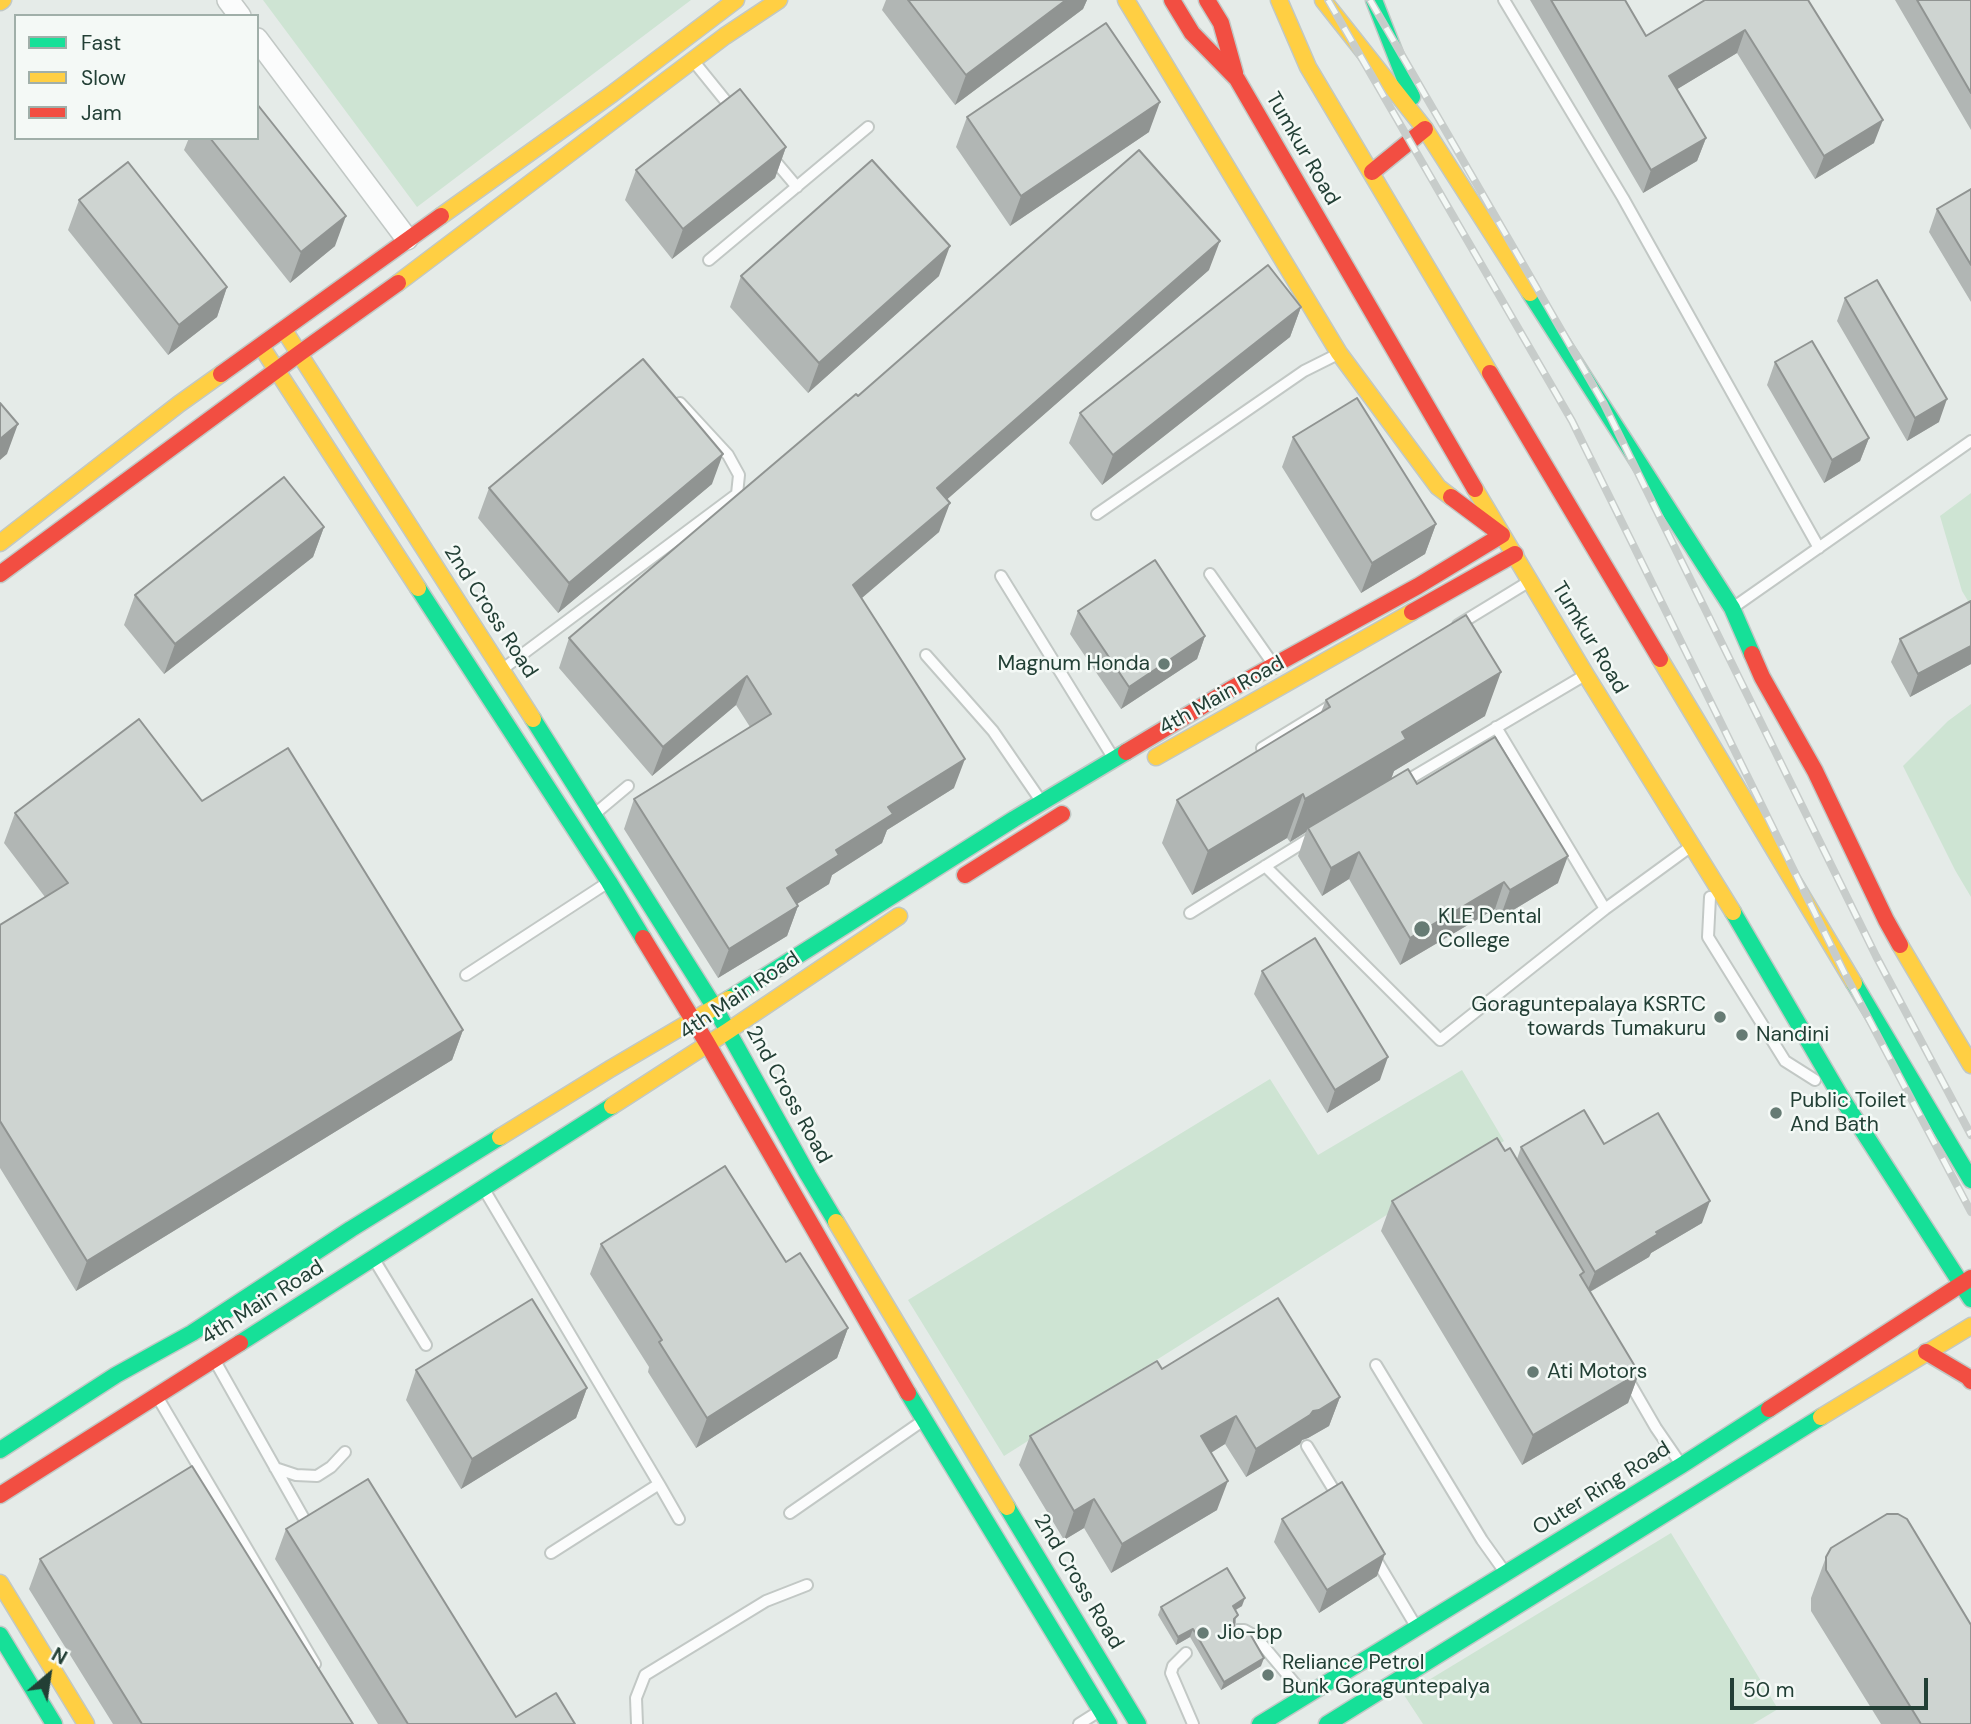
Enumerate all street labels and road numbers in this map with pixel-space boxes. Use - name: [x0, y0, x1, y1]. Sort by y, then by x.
- street label: Tumkur Road: [1260, 88, 1344, 210]
- street label: 2nd Cross Road: [438, 541, 542, 683]
- street label: Tumkur Road: [1546, 577, 1632, 699]
- street label: 4th Main Road: [1155, 651, 1289, 741]
- street label: 4th Main Road: [675, 947, 805, 1045]
- street label: 2nd Cross Road: [740, 1022, 836, 1168]
- street label: 4th Main Road: [197, 1255, 329, 1351]
- street label: Outer Ring Road: [1529, 1437, 1675, 1541]
- street label: 2nd Cross Road: [1028, 1510, 1128, 1654]

